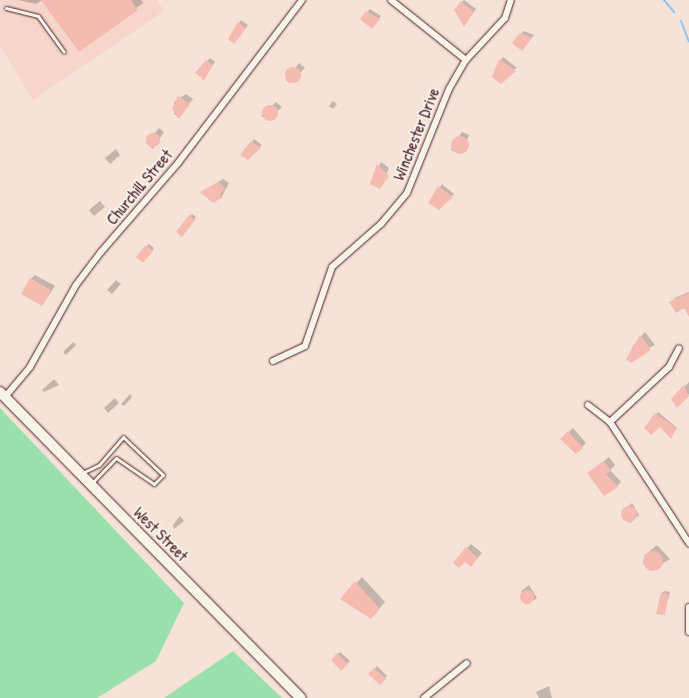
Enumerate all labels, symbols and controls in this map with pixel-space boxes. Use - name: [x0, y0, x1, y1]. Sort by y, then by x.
- street label: Winchester Drive: [389, 85, 443, 183]
- street label: Churchill Street: [102, 145, 176, 229]
- street label: West Street: [130, 503, 192, 565]

